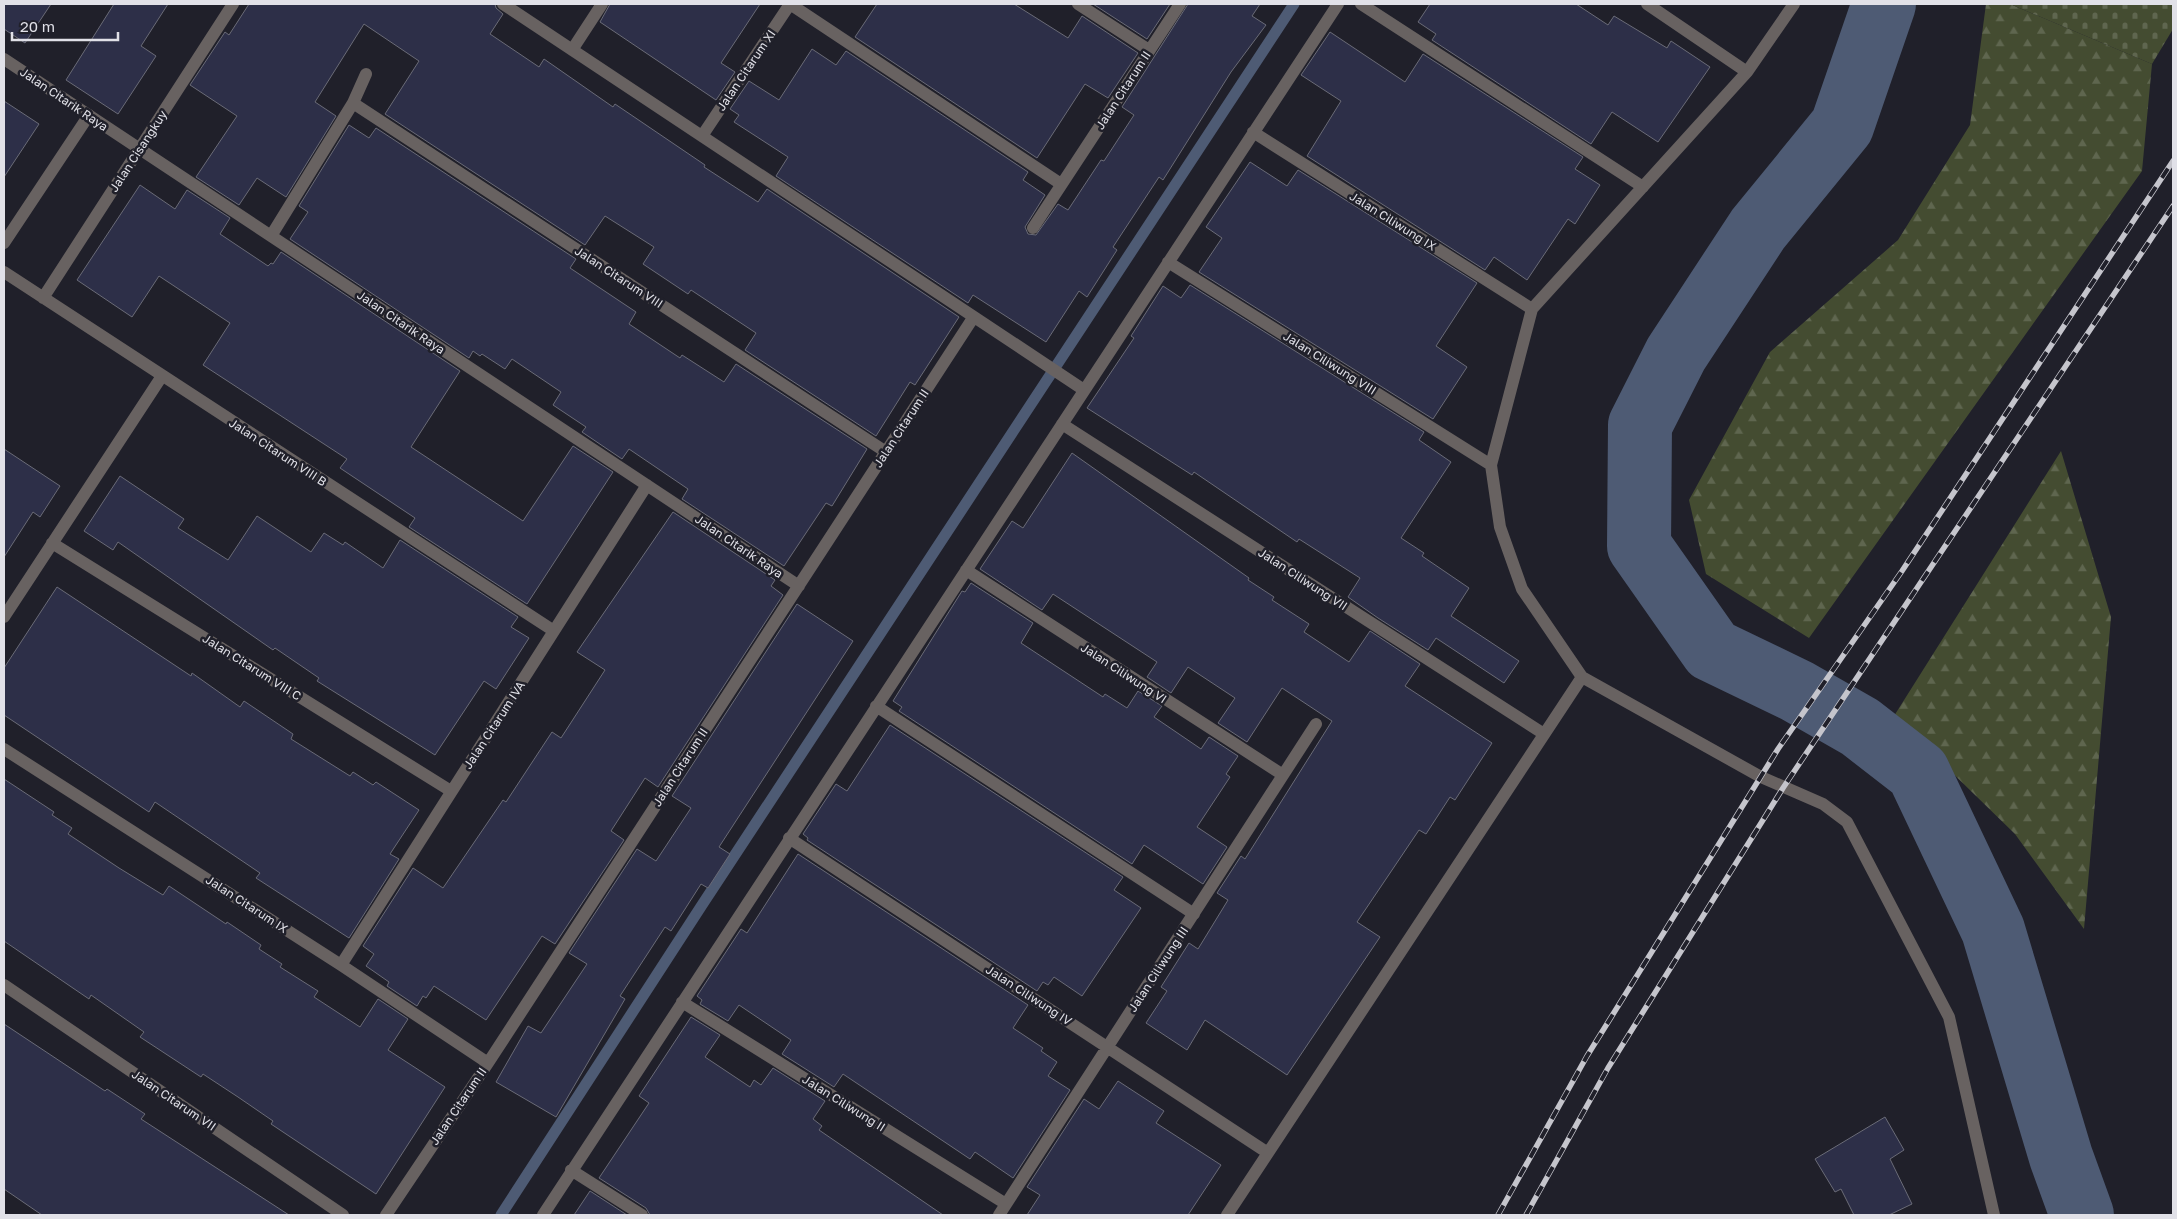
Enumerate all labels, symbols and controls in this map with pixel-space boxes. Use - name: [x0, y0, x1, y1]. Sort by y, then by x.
- scale bar: [12, 10, 119, 42]
- text: 20 m: [20, 17, 55, 35]
- street label: Jalan Citarum XI: [713, 27, 779, 113]
- street label: Jalan Citarum II: [1092, 48, 1154, 132]
- street label: Jalan Citarik Raya: [17, 64, 111, 134]
- street label: Jalan Cisangkuy: [106, 107, 170, 195]
- street label: Jalan Ciliwung IX: [1347, 188, 1439, 254]
- street label: Jalan Citarum VIII: [572, 243, 666, 311]
- street label: Jalan Citarik Raya: [354, 287, 448, 357]
- street label: Jalan Ciliwung VIII: [1281, 328, 1379, 398]
- street label: Jalan Citarum II: [870, 386, 932, 470]
- street label: Jalan Citarum VIII B: [226, 415, 330, 489]
- street label: Jalan Citarik Raya: [692, 511, 786, 581]
- street label: Jalan Ciliwung VII: [1256, 545, 1350, 613]
- street label: Jalan Citarum VIII C: [200, 631, 304, 703]
- street label: Jalan Ciliwung VI: [1078, 640, 1170, 706]
- street label: Jalan Citarum IVA: [460, 678, 528, 772]
- street label: Jalan Citarum II: [649, 725, 711, 809]
- street label: Jalan Citarum IX: [203, 872, 291, 936]
- street label: Jalan Ciliwung III: [1125, 923, 1191, 1015]
- street label: Jalan Ciliwung IV: [983, 962, 1075, 1028]
- street label: Jalan Citarum II: [426, 1064, 490, 1148]
- street label: Jalan Citarum VII: [129, 1066, 219, 1134]
- street label: Jalan Ciliwung II: [800, 1071, 888, 1135]

